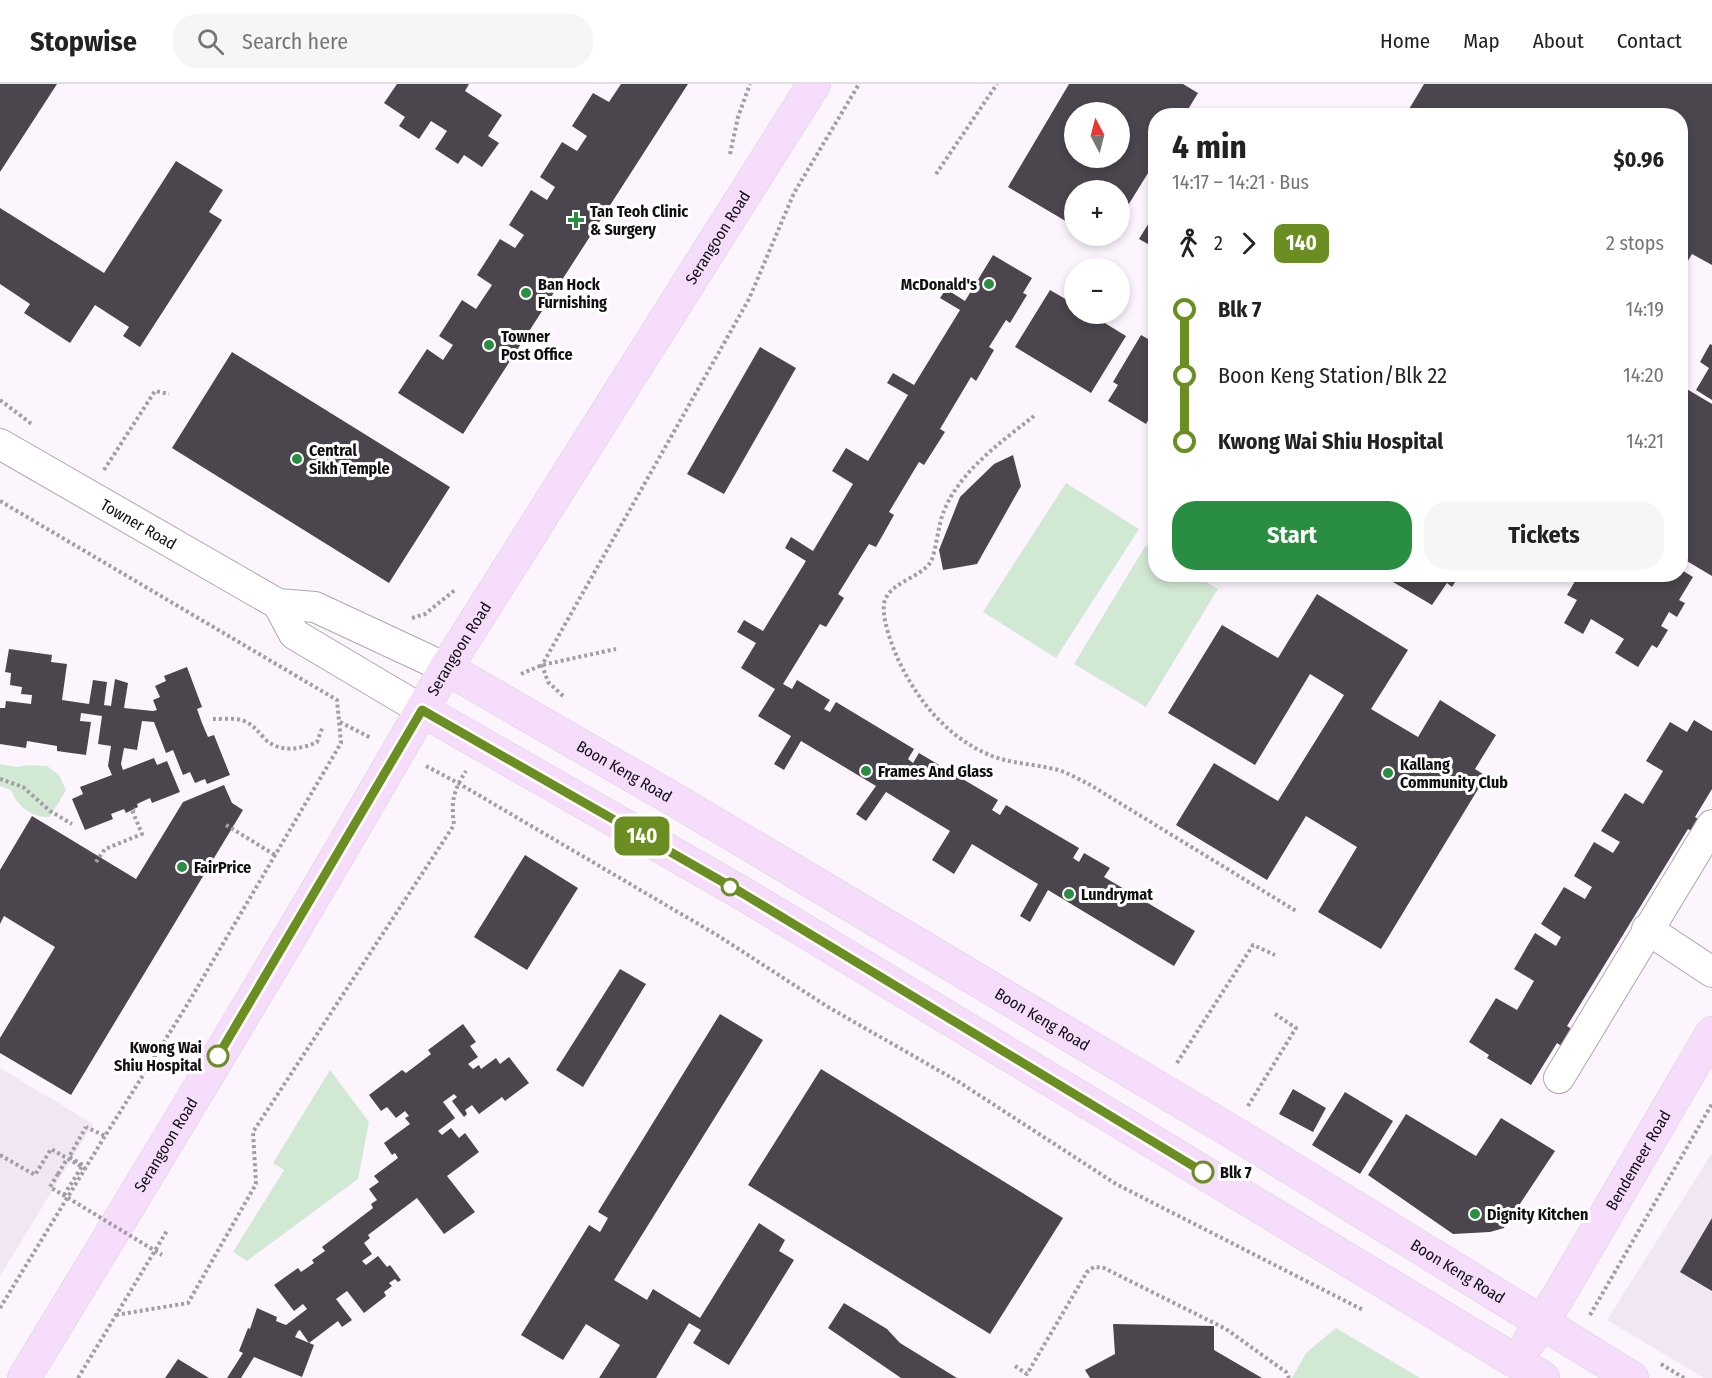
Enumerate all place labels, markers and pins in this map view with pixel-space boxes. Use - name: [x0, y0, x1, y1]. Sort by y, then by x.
- place label: Tan Teoh Clinic & Surgery: [590, 202, 688, 239]
- marker: Tan Teoh Clinic & Surgery: [567, 211, 585, 229]
- place label: Ban Hock Furnishing: [538, 275, 607, 312]
- place label: McDonald's: [901, 275, 977, 294]
- marker: McDonald's: [982, 277, 996, 291]
- marker: Ban Hock Furnishing: [519, 286, 533, 300]
- place label: Towner Post Office: [501, 327, 573, 364]
- marker: Towner Post Office: [482, 338, 496, 352]
- place label: Central Sikh Temple: [309, 441, 390, 478]
- marker: Central Sikh Temple: [290, 452, 304, 466]
- place label: Kallang Community Club: [1400, 755, 1508, 792]
- place label: Frames And Glass: [878, 762, 993, 781]
- marker: Frames And Glass: [859, 764, 873, 778]
- marker: Kallang Community Club: [1381, 766, 1395, 780]
- place label: FairPrice: [194, 858, 251, 877]
- marker: FairPrice: [175, 860, 189, 874]
- unlabelled marker: [721, 878, 739, 896]
- place label: Lundrymat: [1081, 885, 1153, 904]
- marker: Lundrymat: [1062, 887, 1076, 901]
- place label: Kwong Wai Shiu Hospital: [114, 1038, 203, 1075]
- marker: Kwong Wai Shiu Hospital: [207, 1045, 229, 1067]
- marker: Blk 7: [1192, 1161, 1214, 1183]
- place label: Blk 7: [1220, 1163, 1252, 1182]
- place label: Dignity Kitchen: [1487, 1205, 1588, 1224]
- marker: Dignity Kitchen: [1468, 1207, 1482, 1221]

